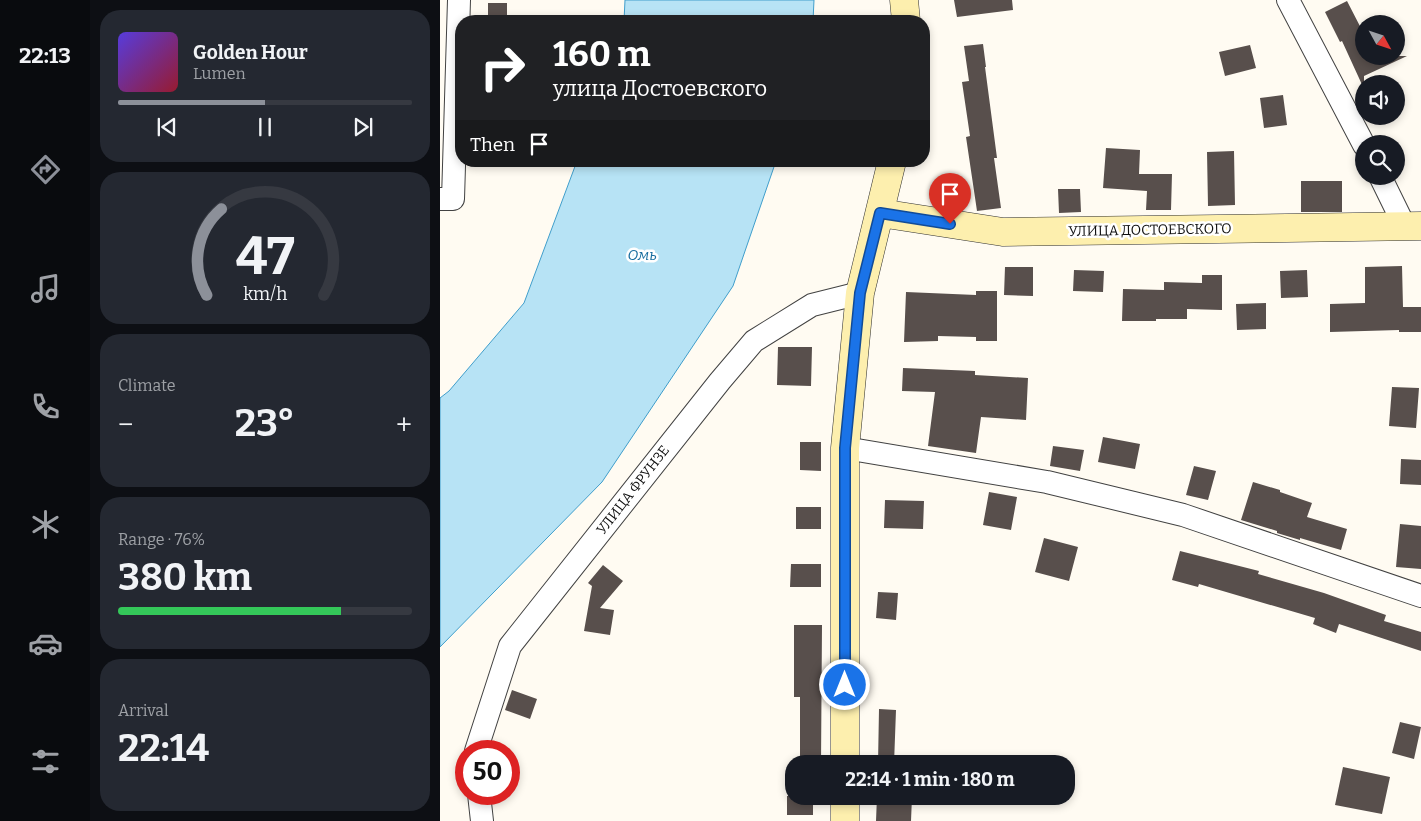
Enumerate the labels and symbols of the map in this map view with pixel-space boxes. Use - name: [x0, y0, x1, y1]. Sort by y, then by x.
- north arrow: [1355, 15, 1405, 65]
- pin: [929, 173, 971, 224]
- street label: УЛИЦА ДОСТОЕВСКОГО: [1068, 220, 1232, 240]
- water label: Омь: [627, 246, 657, 264]
- street label: УЛИЦА ФРУНЗЕ: [593, 442, 673, 538]
- position arrow: [818, 658, 870, 710]
- speed limit sign: 50: [455, 740, 520, 805]

